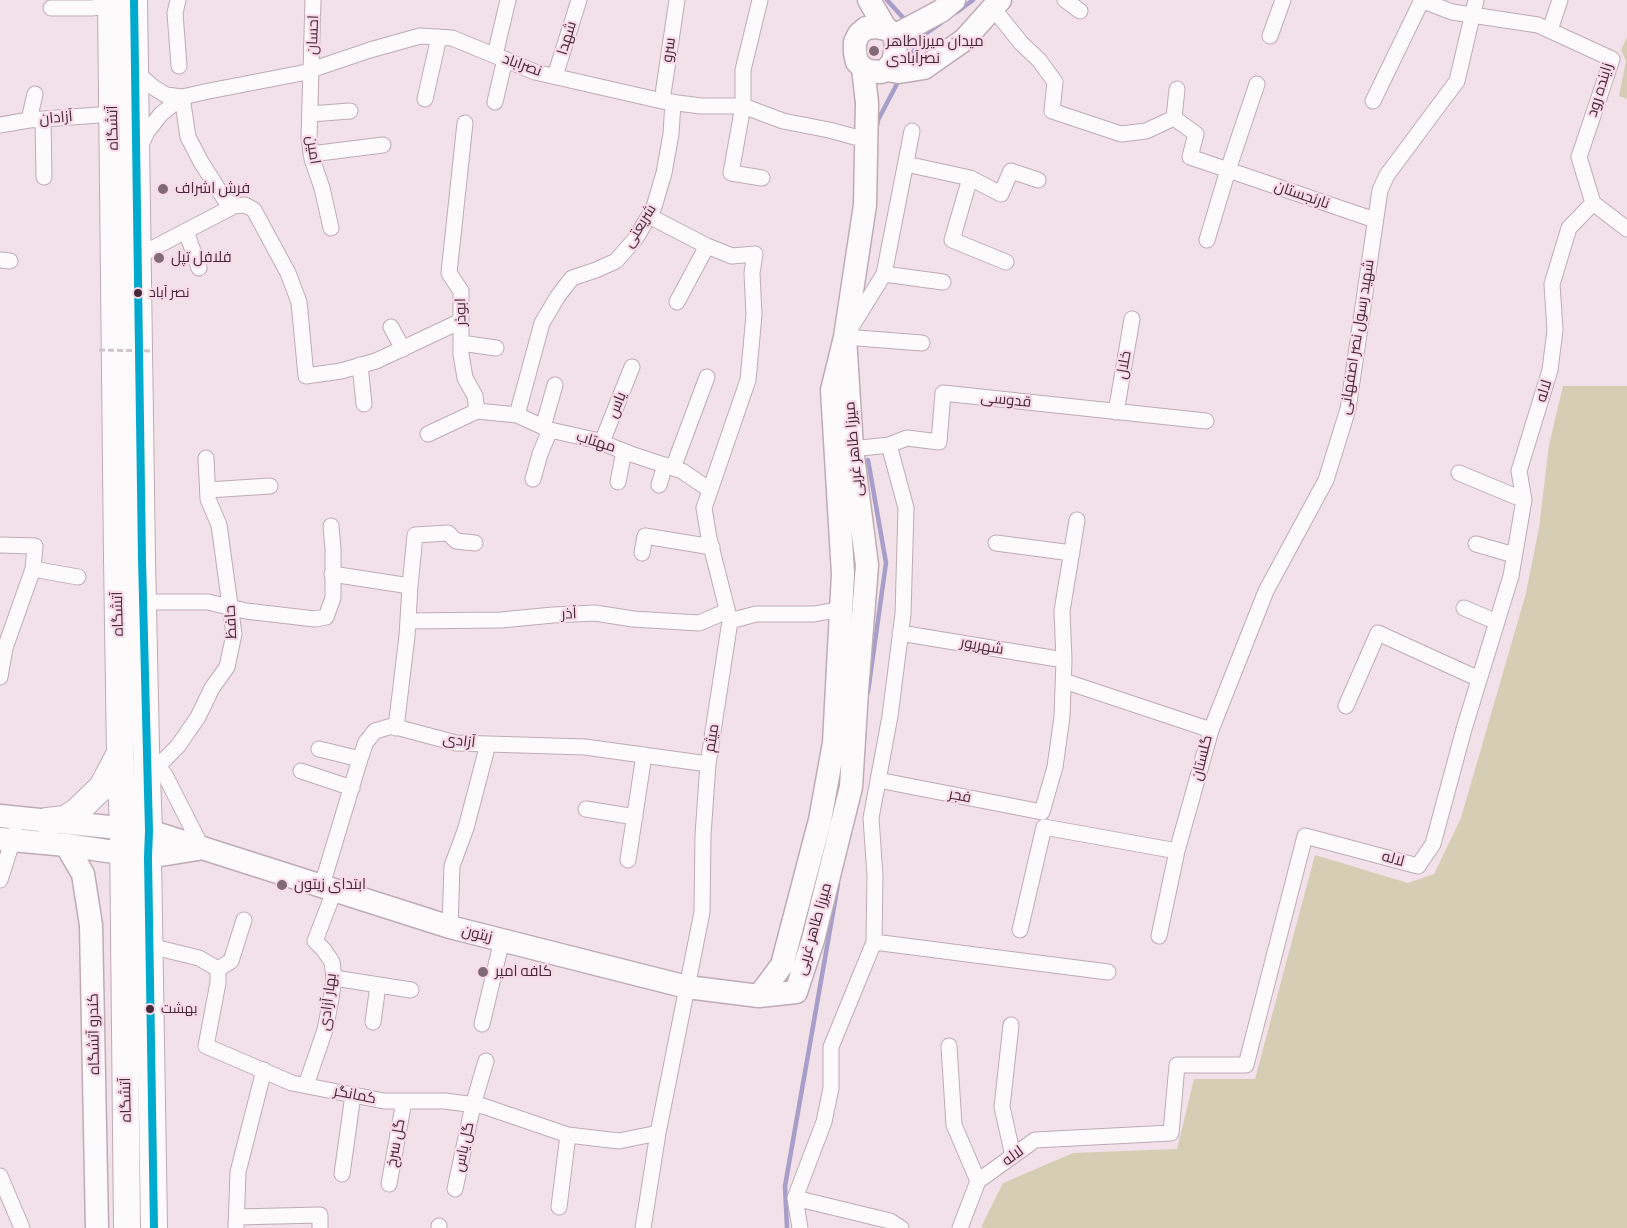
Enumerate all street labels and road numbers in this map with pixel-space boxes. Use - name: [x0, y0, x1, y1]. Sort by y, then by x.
- street label: احسان: [303, 15, 323, 55]
- street label: شهدا: [553, 19, 581, 57]
- street label: سرو: [658, 36, 680, 64]
- street label: نصراباد: [500, 50, 544, 80]
- street label: زاینده رود: [1583, 61, 1617, 119]
- street label: آتشگاه: [104, 105, 122, 151]
- street label: آزادان: [39, 108, 73, 128]
- street label: امین: [302, 134, 324, 166]
- street label: نارنجستان: [1272, 177, 1332, 213]
- street label: شریعتی: [620, 201, 660, 251]
- street label: شهید رسول نصر اصفهانی: [1336, 258, 1378, 416]
- street label: ابوذر: [452, 298, 470, 326]
- street label: خلال: [1113, 349, 1135, 381]
- street label: لاله: [1532, 378, 1556, 404]
- street label: قدوسی: [980, 388, 1032, 412]
- street label: یاس: [604, 389, 630, 421]
- street label: میرزا طاهر غربی: [841, 401, 867, 497]
- street label: مهتاب: [574, 428, 618, 456]
- street label: آتشگاه: [109, 591, 127, 637]
- street label: حافظ: [221, 605, 241, 639]
- street label: آذر: [561, 605, 577, 623]
- street label: شهریور: [959, 633, 1005, 659]
- street label: میثم: [701, 723, 723, 753]
- street label: آزادی: [442, 730, 476, 752]
- street label: گلستان: [1188, 733, 1216, 783]
- street label: فجر: [947, 785, 973, 807]
- street label: لاله: [1380, 847, 1406, 871]
- street label: میرزا طاهر غربی: [792, 881, 836, 977]
- street label: زیتون: [460, 922, 494, 946]
- street label: بهار آزادی: [316, 972, 340, 1032]
- street label: کندرو آتشگاه: [84, 993, 104, 1075]
- street label: آتشگاه: [117, 1077, 135, 1123]
- street label: کمانگر: [332, 1082, 378, 1108]
- street label: گل سرخ: [383, 1117, 409, 1169]
- street label: گل یاس: [450, 1121, 478, 1173]
- street label: لاله: [999, 1142, 1027, 1170]

